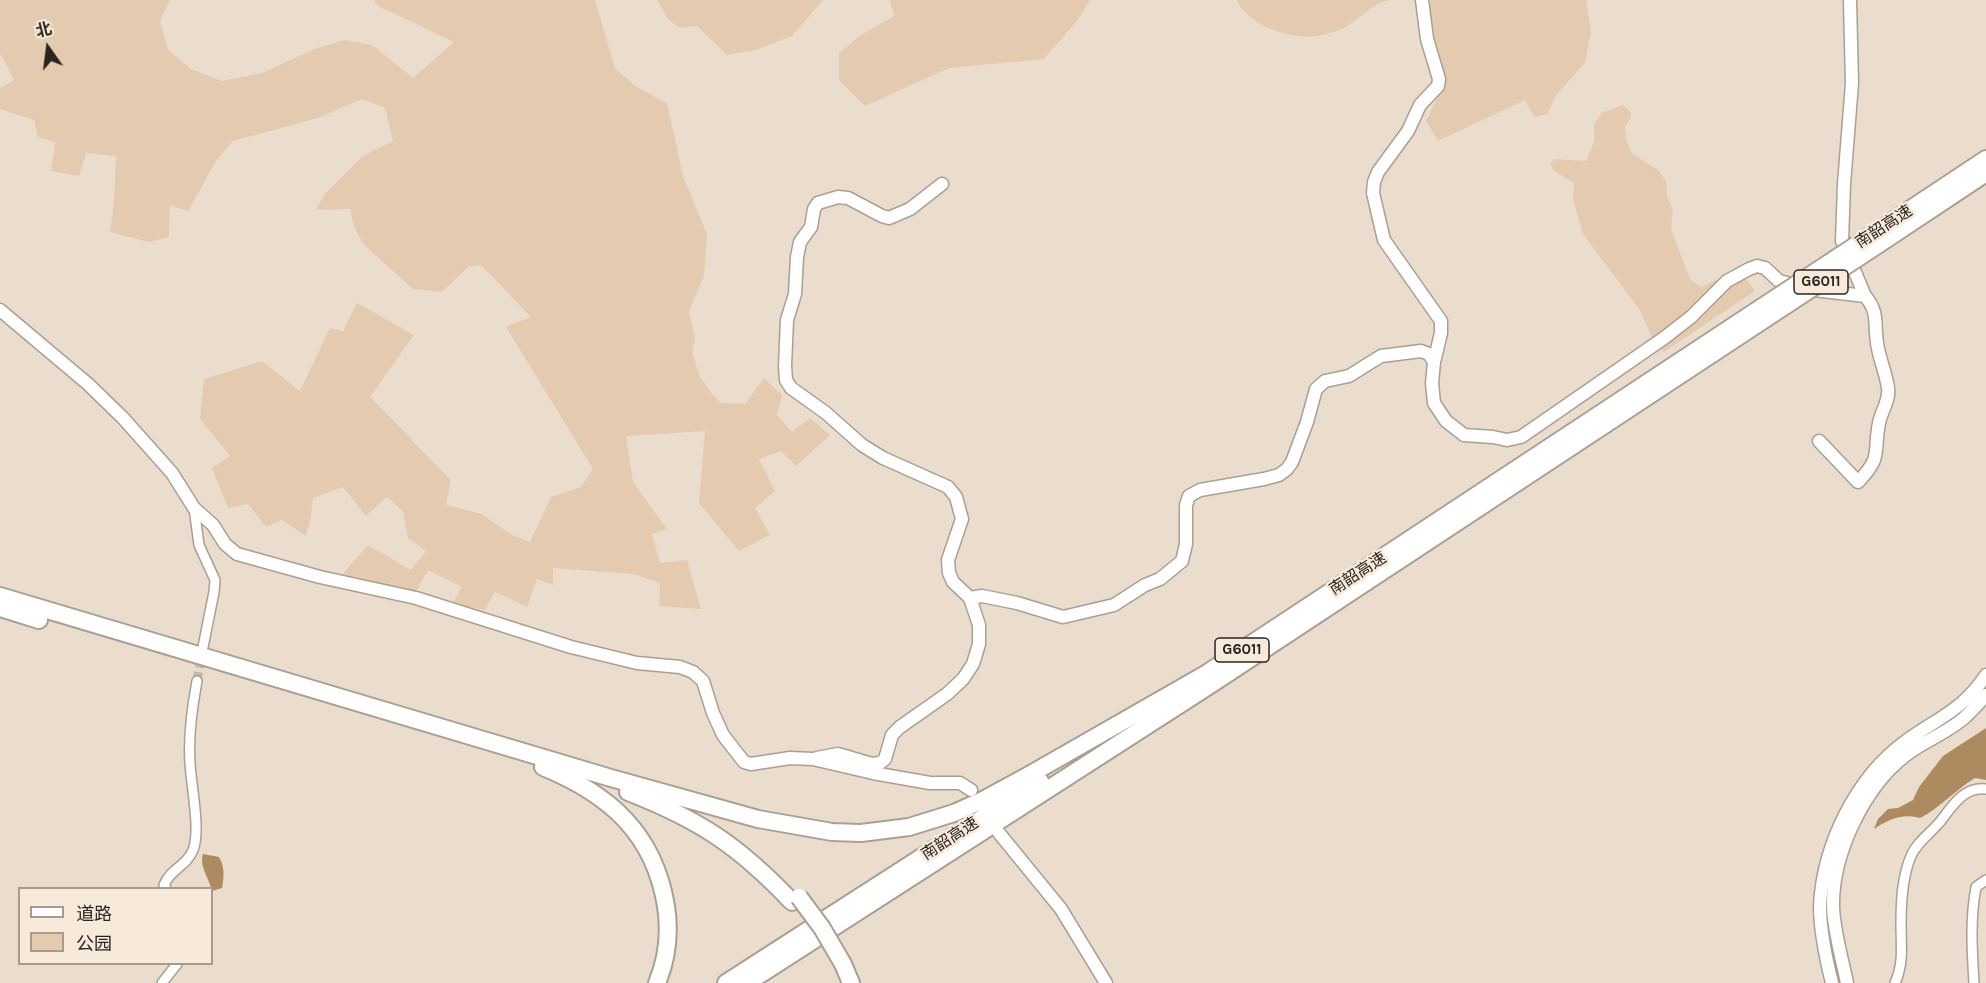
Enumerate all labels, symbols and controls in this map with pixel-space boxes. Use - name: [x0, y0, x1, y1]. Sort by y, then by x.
- north arrow: [18, 18, 78, 78]
- text: 北: [33, 19, 54, 41]
- street label: 南韶高速: [1852, 202, 1916, 252]
- road number: G6011: [1794, 270, 1848, 294]
- street label: 南韶高速: [1326, 549, 1390, 599]
- road number: G6011: [1215, 638, 1269, 662]
- street label: 南韶高速: [918, 814, 982, 864]
- legend: [18, 887, 213, 965]
- text: 道路: [76, 903, 112, 925]
- text: 公园: [76, 933, 112, 955]

